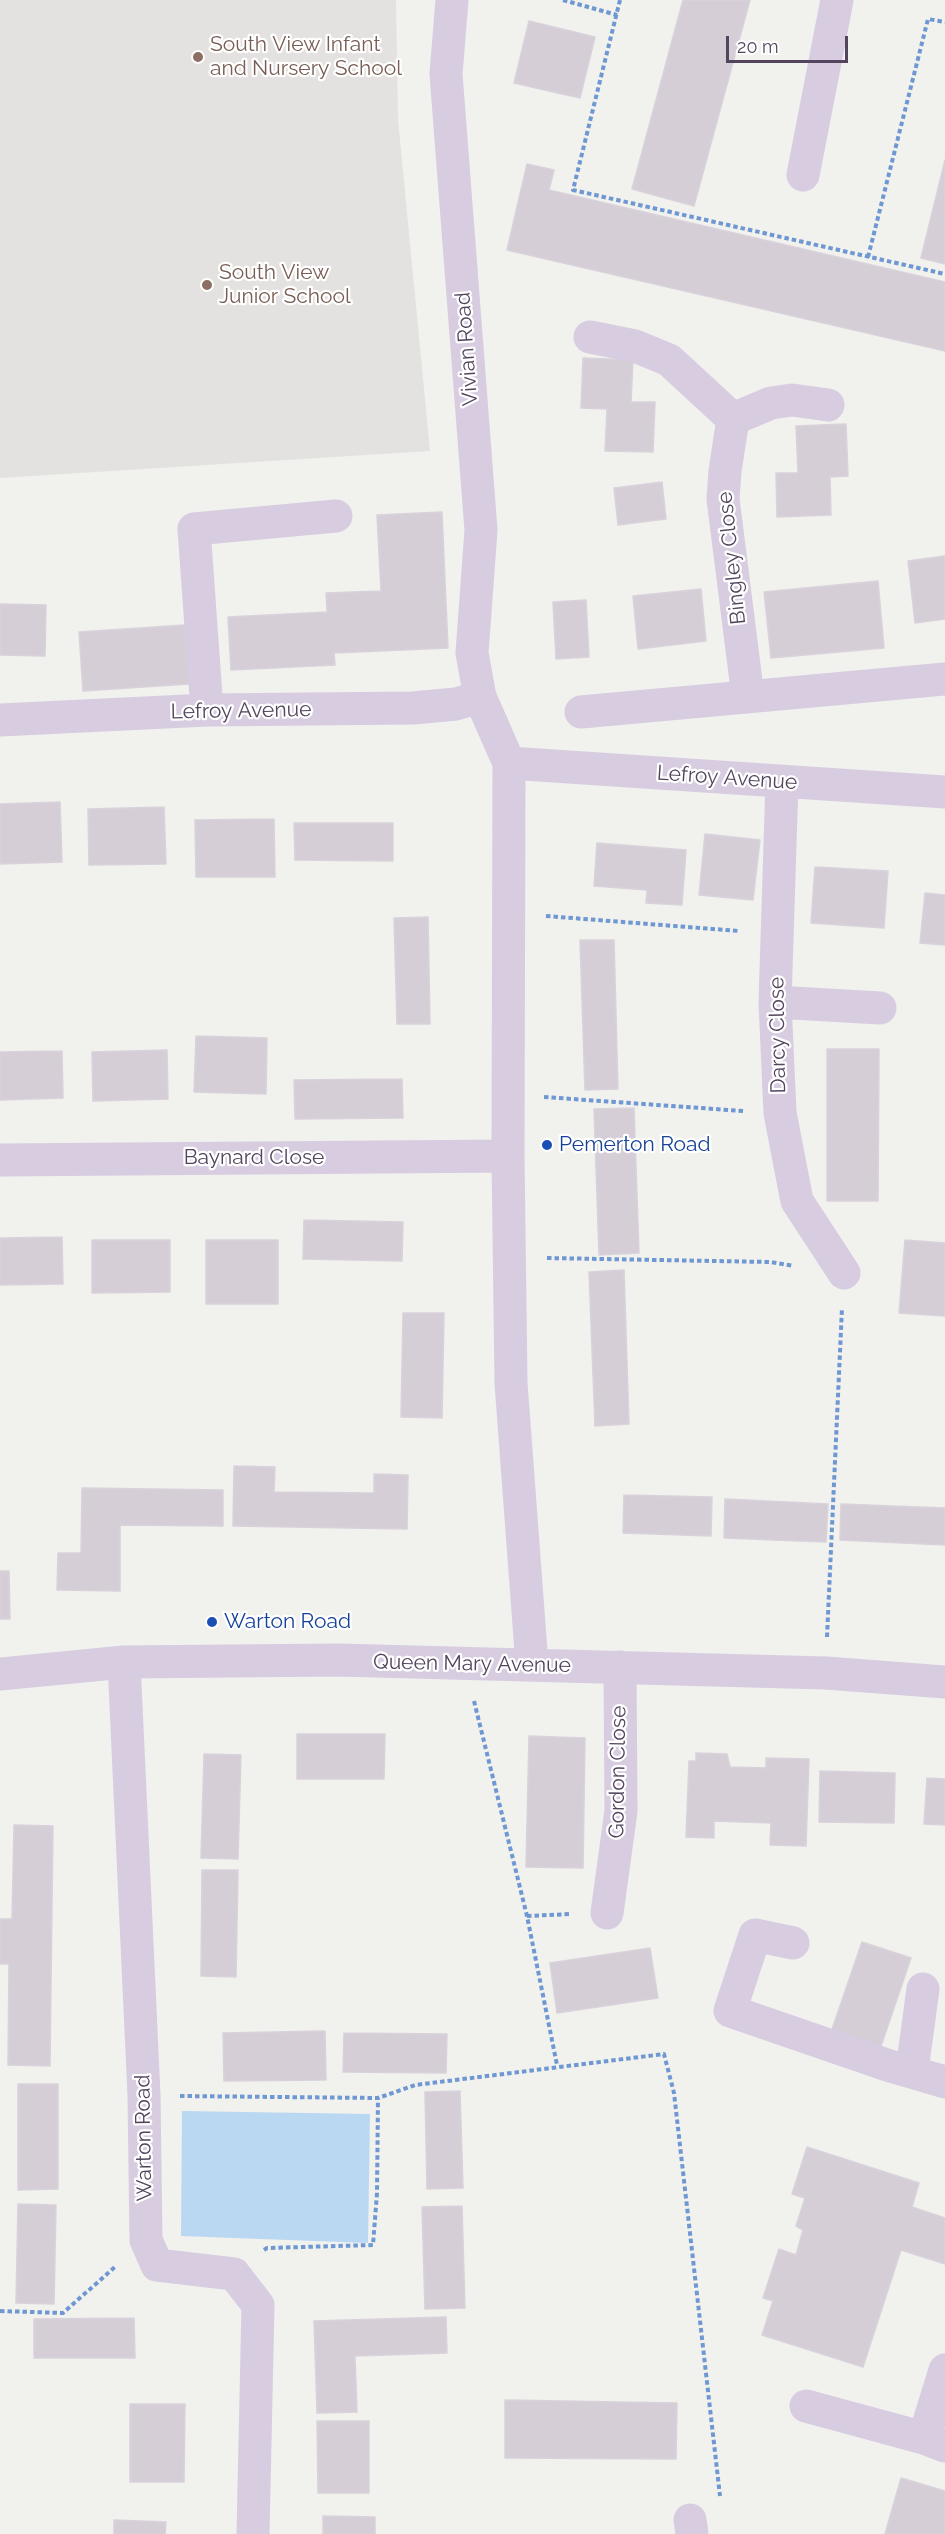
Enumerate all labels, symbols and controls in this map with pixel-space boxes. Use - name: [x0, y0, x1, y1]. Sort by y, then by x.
- scale bar: [729, 24, 850, 62]
- place label: South View Infant and Nursery School: [210, 32, 402, 82]
- text: 20 m: [737, 36, 779, 57]
- marker: South View Infant and Nursery School: [191, 50, 205, 64]
- place label: South View Junior School: [219, 260, 351, 310]
- marker: South View Junior School: [200, 278, 214, 292]
- street label: Vivian Road: [450, 291, 484, 407]
- street label: Bingley Close: [713, 490, 751, 626]
- street label: Lefroy Avenue: [170, 697, 312, 725]
- street label: Lefroy Avenue: [656, 761, 798, 795]
- street label: Darcy Close: [764, 976, 792, 1094]
- place label: Pemerton Road: [559, 1132, 710, 1158]
- marker: Pemerton Road: [540, 1138, 554, 1152]
- street label: Baynard Close: [184, 1145, 324, 1171]
- place label: Warton Road: [224, 1609, 351, 1635]
- marker: Warton Road: [205, 1615, 219, 1629]
- street label: Queen Mary Avenue: [373, 1650, 571, 1678]
- street label: Gordon Close: [604, 1705, 632, 1839]
- street label: Warton Road: [130, 2074, 158, 2202]

